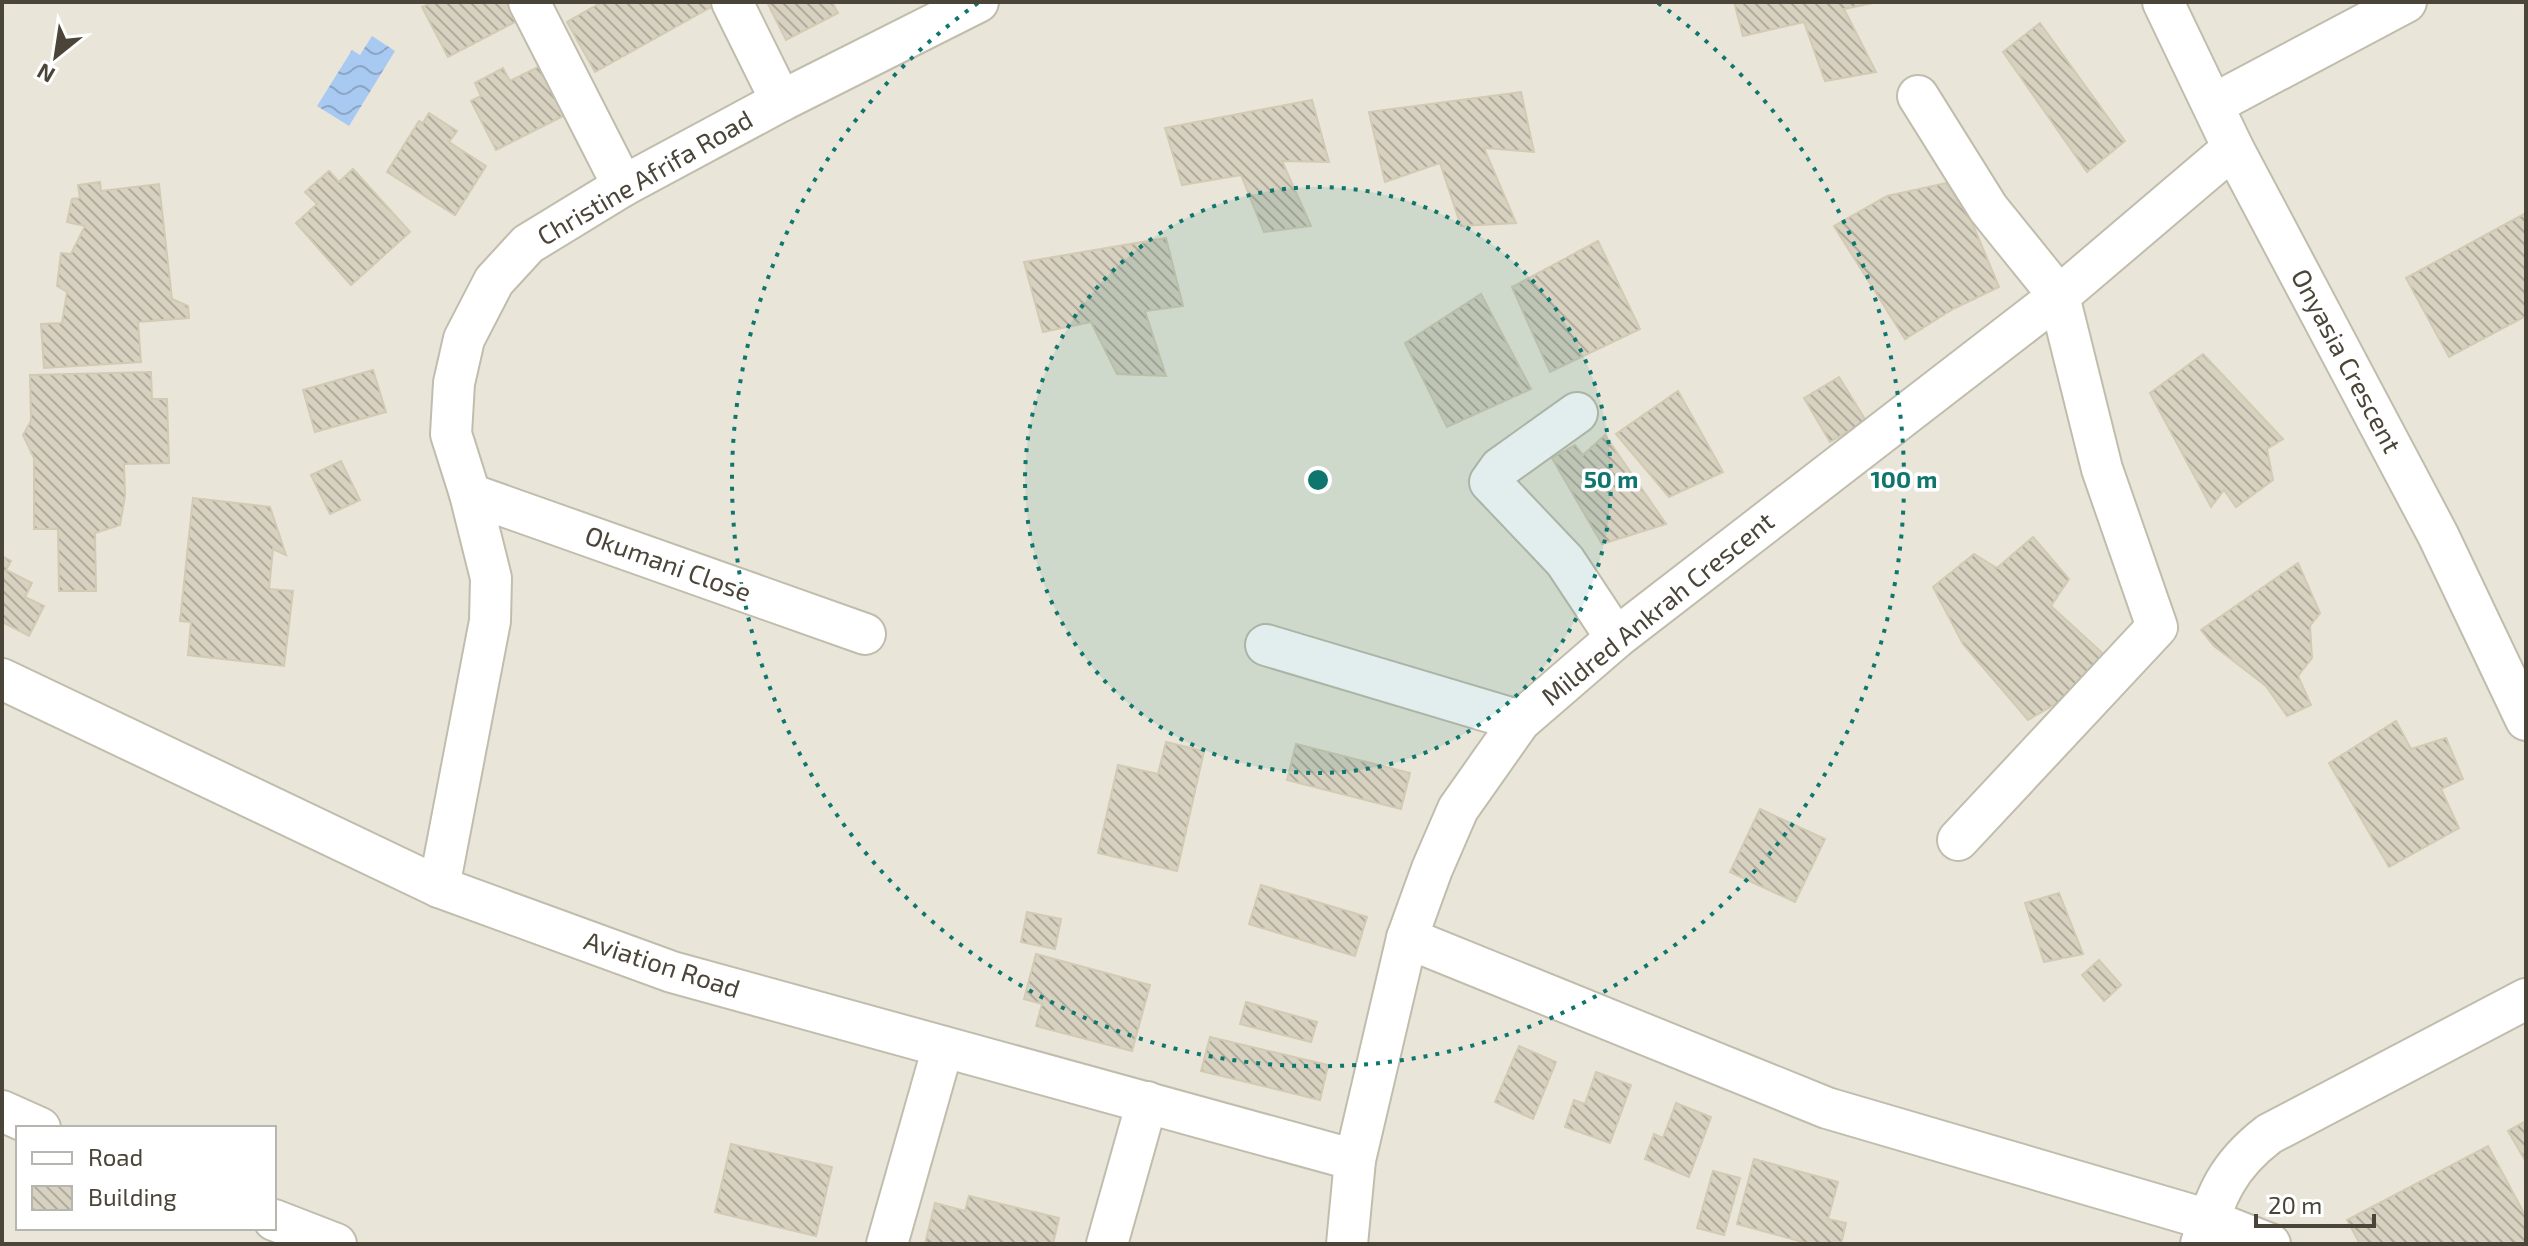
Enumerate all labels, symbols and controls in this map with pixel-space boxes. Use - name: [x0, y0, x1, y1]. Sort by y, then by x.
- north arrow: [16, 16, 96, 96]
- text: N: [32, 59, 59, 89]
- street label: Christine Afrifa Road: [531, 102, 757, 251]
- street label: Onyasia Crescent: [2286, 263, 2409, 458]
- text: 50 m: [1584, 464, 1638, 493]
- text: 100 m: [1871, 464, 1937, 493]
- centre of rings: [1304, 466, 1332, 494]
- street label: Mildred Ankrah Crescent: [1535, 505, 1779, 711]
- street label: Okumani Close: [581, 518, 756, 607]
- street label: Aviation Road: [581, 924, 744, 1003]
- legend: [16, 1126, 276, 1230]
- text: Road: [88, 1142, 143, 1171]
- scale bar: [2256, 1178, 2374, 1228]
- text: Building: [88, 1182, 177, 1211]
- text: 20 m: [2268, 1190, 2322, 1219]

